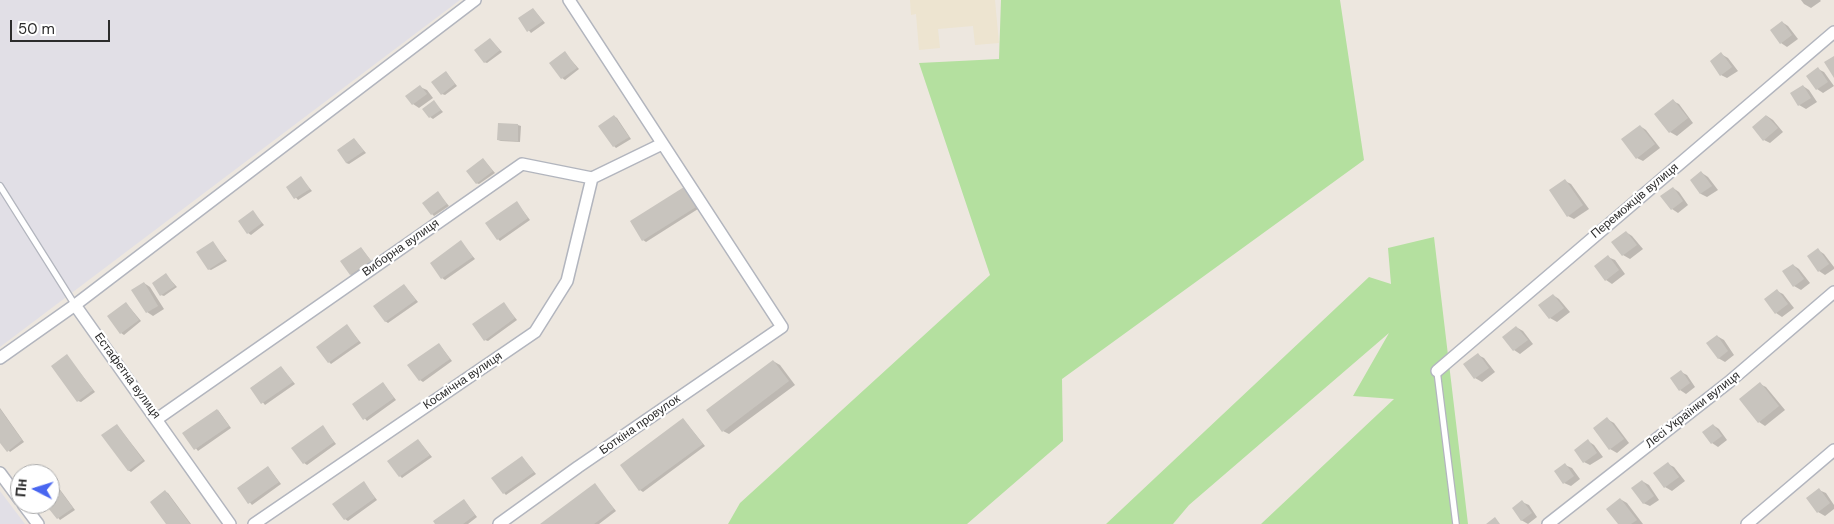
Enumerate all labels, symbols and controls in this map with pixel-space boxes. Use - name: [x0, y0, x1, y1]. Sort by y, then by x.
- scale bar: [12, 10, 112, 42]
- text: 50 m: [18, 19, 55, 39]
- street label: Переможців вулиця: [1588, 160, 1682, 242]
- street label: Виборна вулиця: [360, 216, 442, 280]
- street label: Естафетна вулиця: [91, 330, 163, 422]
- street label: Космічна вулиця: [421, 349, 505, 413]
- street label: Лесі Українки вулиця: [1643, 369, 1743, 451]
- street label: Боткіна провулок: [597, 392, 683, 458]
- north arrow: [10, 464, 60, 514]
- text: Пн: [11, 478, 31, 498]

